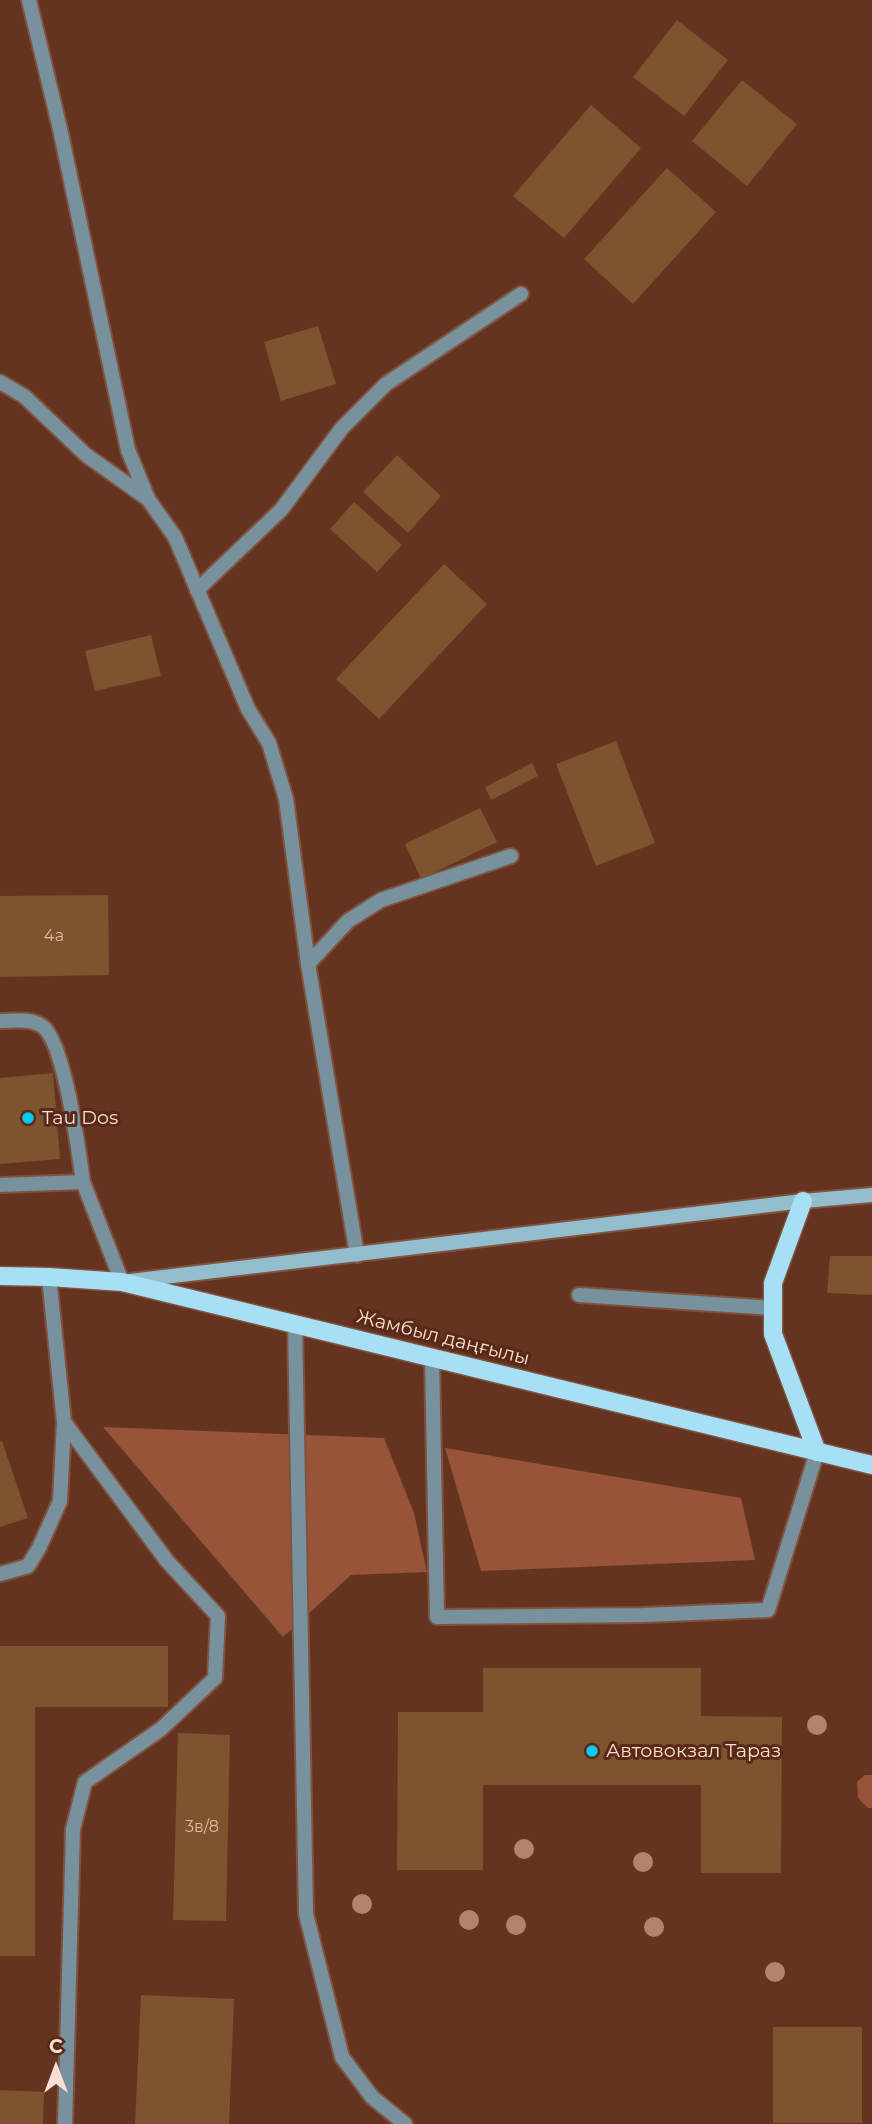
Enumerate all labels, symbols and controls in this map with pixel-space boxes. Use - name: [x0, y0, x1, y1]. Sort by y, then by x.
- house number: 4а: [44, 926, 64, 946]
- place label: Tau Dos: [42, 1107, 118, 1129]
- marker: Tau Dos: [20, 1110, 36, 1126]
- street label: Жамбыл даңғылы: [354, 1305, 532, 1371]
- place label: Автовокзал Тараз: [606, 1740, 781, 1762]
- marker: Автовокзал Тараз: [584, 1743, 600, 1759]
- house number: 3в/8: [185, 1817, 219, 1837]
- north arrow: [21, 2033, 91, 2103]
- text: С: [49, 2035, 63, 2058]

